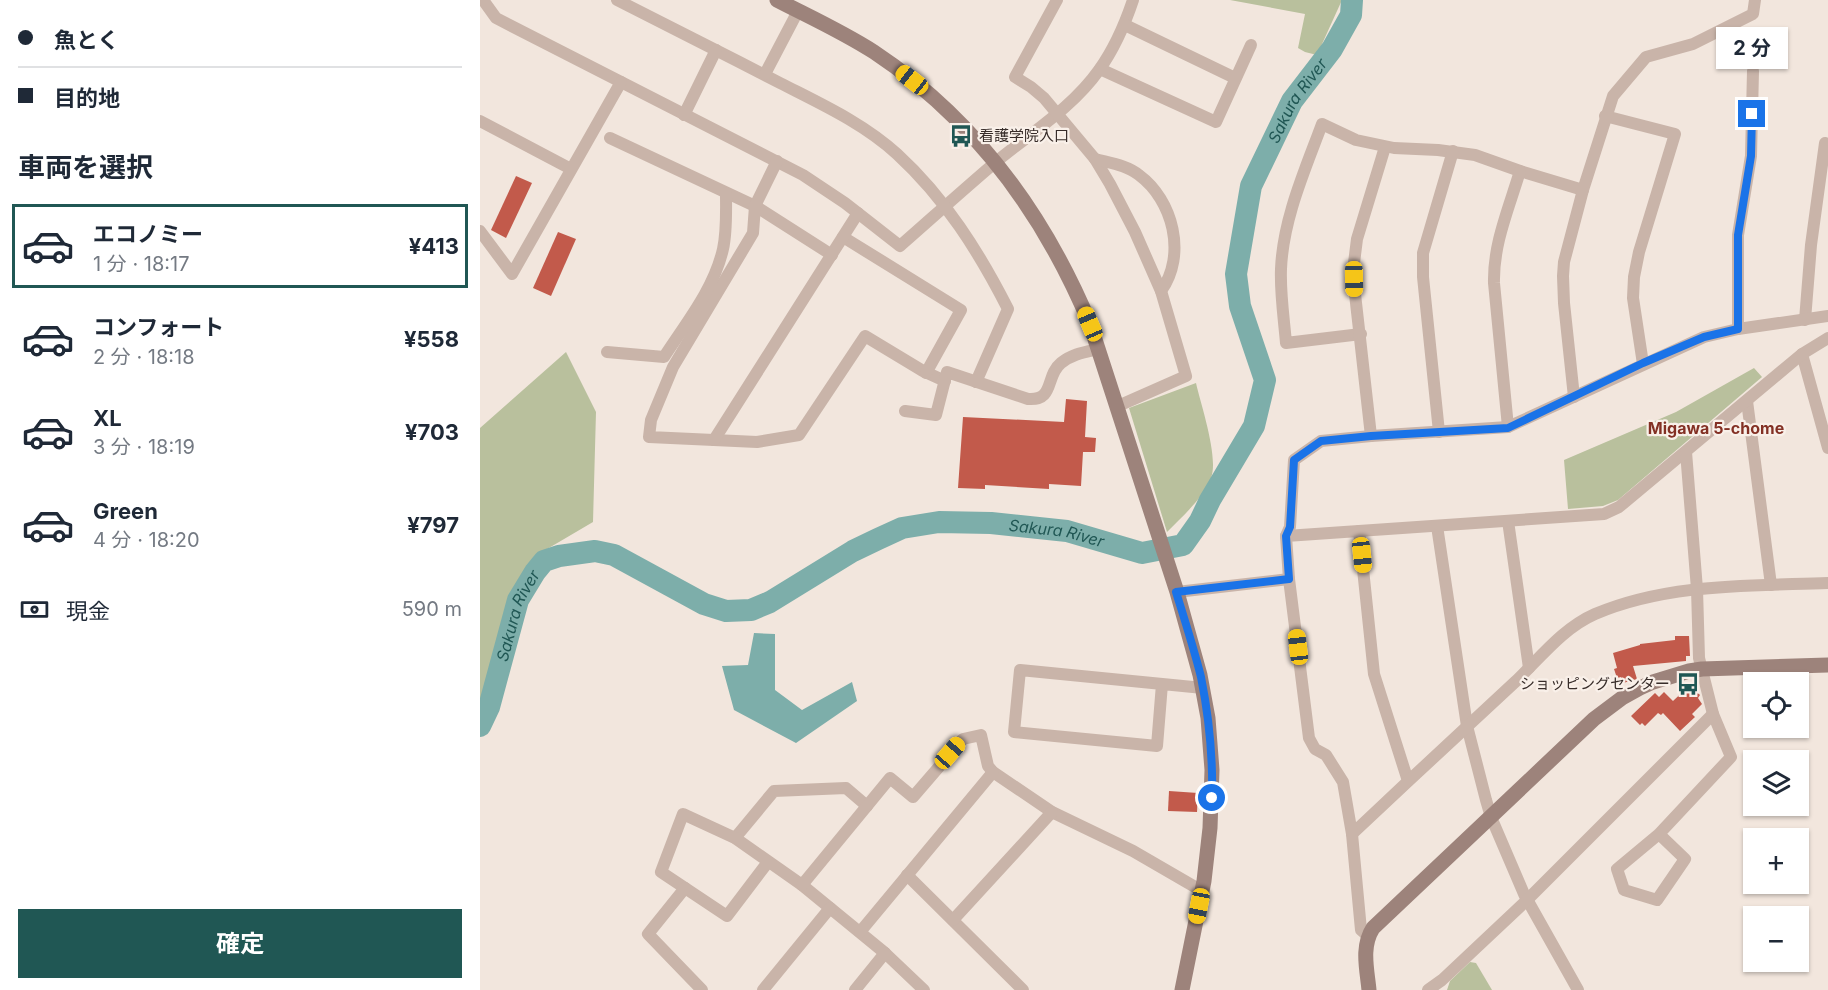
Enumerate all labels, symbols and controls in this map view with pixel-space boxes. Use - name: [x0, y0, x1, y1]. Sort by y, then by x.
- text: 魚とく: [54, 27, 119, 53]
- callout: 2 分: [1716, 27, 1788, 69]
- text: 2 分: [1733, 36, 1771, 60]
- water label: Sakura River: [1263, 54, 1332, 146]
- car: [892, 62, 932, 98]
- text: 目的地: [54, 85, 120, 111]
- route end: [1738, 100, 1765, 127]
- bus stop icon: 看護学院入口: [948, 123, 974, 149]
- place label: 看護学院入口: [979, 126, 1069, 145]
- text: 車両を選択: [18, 151, 153, 184]
- icon: car: [21, 219, 75, 273]
- text: エコノミー: [93, 221, 203, 247]
- text: ¥413: [409, 233, 459, 259]
- text: 1 分 · 18:17: [93, 252, 190, 276]
- car: [1345, 261, 1363, 297]
- car: [1075, 304, 1105, 344]
- icon: car: [21, 312, 75, 366]
- text: コンフォート: [93, 314, 224, 340]
- text: ¥558: [404, 326, 459, 352]
- text: 2 分 · 18:18: [93, 345, 195, 369]
- icon: car: [21, 405, 75, 459]
- text: XL: [93, 405, 122, 431]
- district label: Migawa 5-chome: [1648, 418, 1784, 438]
- text: ¥703: [405, 419, 459, 445]
- text: 3 分 · 18:19: [93, 435, 195, 459]
- icon: car: [21, 498, 75, 552]
- text: Green: [93, 498, 158, 524]
- text: ¥797: [407, 512, 459, 538]
- water label: Sakura River: [1008, 515, 1107, 552]
- text: 4 分 · 18:20: [93, 528, 200, 552]
- car: [1351, 536, 1373, 574]
- water label: Sakura River: [492, 565, 544, 664]
- icon: cash: [18, 593, 51, 626]
- text: 590 m: [402, 597, 462, 621]
- text: 現金: [66, 598, 110, 624]
- car: [1287, 628, 1309, 666]
- bus stop icon: ショッピングセンター: [1675, 671, 1701, 697]
- map controls: [1743, 672, 1809, 972]
- button: locate: [1743, 672, 1809, 738]
- place label: ショッピングセンター: [1520, 674, 1670, 693]
- car: [931, 734, 969, 772]
- button: layers: [1743, 750, 1809, 816]
- route start: [1198, 784, 1225, 811]
- button: +: [1743, 828, 1809, 894]
- car: [1187, 887, 1211, 925]
- button: −: [1743, 906, 1809, 972]
- button: 確定: [18, 909, 462, 978]

